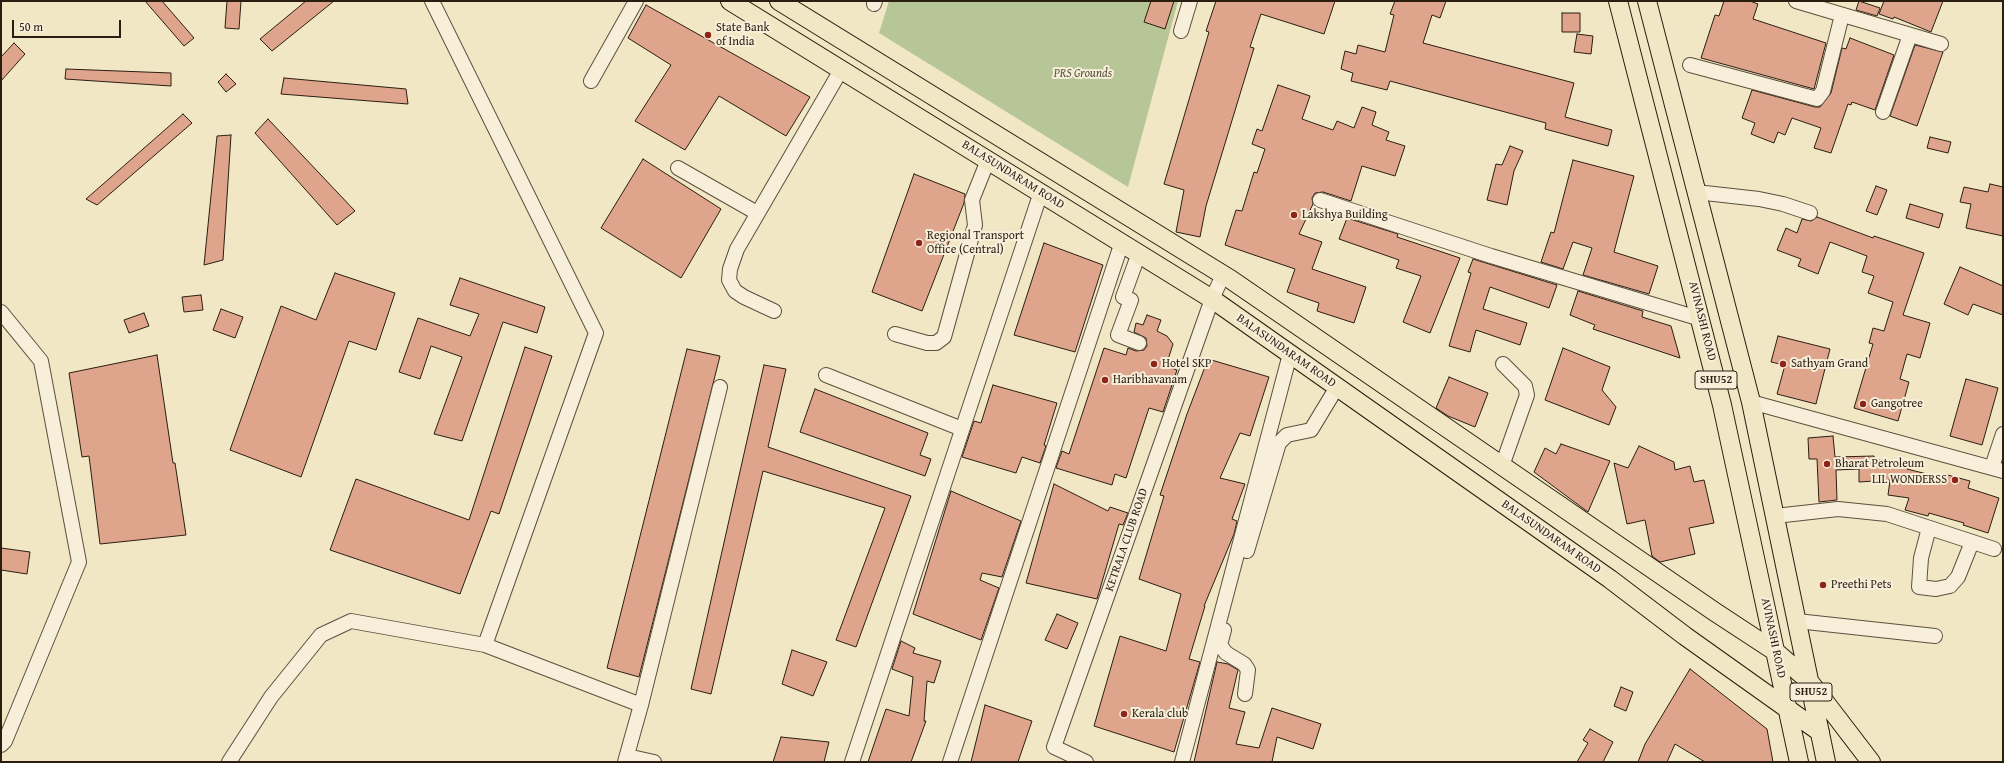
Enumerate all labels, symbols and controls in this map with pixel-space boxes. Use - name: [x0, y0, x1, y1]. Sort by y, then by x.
- scale bar: [14, 12, 123, 38]
- text: 50 m: [19, 18, 43, 35]
- place label: State Bank of India: [716, 21, 770, 49]
- marker: State Bank of India: [703, 30, 713, 40]
- park label: PRS Grounds: [1054, 67, 1112, 81]
- street label: BALASUNDARAM ROAD: [959, 138, 1067, 212]
- place label: Lakshya Building: [1302, 208, 1388, 222]
- marker: Lakshya Building: [1289, 210, 1299, 220]
- place label: Regional Transport Office (Central): [927, 229, 1024, 257]
- marker: Regional Transport Office (Central): [914, 238, 924, 248]
- street label: AVINASHI ROAD: [1685, 280, 1719, 362]
- street label: BALASUNDARAM ROAD: [1233, 311, 1339, 391]
- place label: Hotel SKP: [1162, 357, 1211, 371]
- place label: Sathyam Grand: [1791, 357, 1868, 371]
- marker: Hotel SKP: [1149, 359, 1159, 369]
- marker: Sathyam Grand: [1778, 359, 1788, 369]
- road number: SHU52: [1695, 371, 1737, 389]
- place label: Haribhavanam: [1113, 373, 1187, 387]
- marker: Haribhavanam: [1100, 375, 1110, 385]
- place label: Gangotree: [1871, 397, 1923, 411]
- marker: Gangotree: [1858, 399, 1868, 409]
- place label: Bharat Petroleum: [1835, 457, 1924, 471]
- marker: Bharat Petroleum: [1822, 459, 1832, 469]
- place label: LIL WONDERSS: [1872, 473, 1947, 487]
- marker: LIL WONDERSS: [1950, 475, 1960, 485]
- street label: KETRALA CLUB ROAD: [1103, 487, 1151, 593]
- street label: BALASUNDARAM ROAD: [1498, 497, 1604, 577]
- place label: Preethi Pets: [1831, 578, 1892, 592]
- marker: Preethi Pets: [1818, 580, 1828, 590]
- street label: AVINASHI ROAD: [1757, 597, 1789, 679]
- road number: SHU52: [1790, 683, 1832, 701]
- place label: Kerala club: [1132, 707, 1188, 721]
- marker: Kerala club: [1119, 709, 1129, 719]

